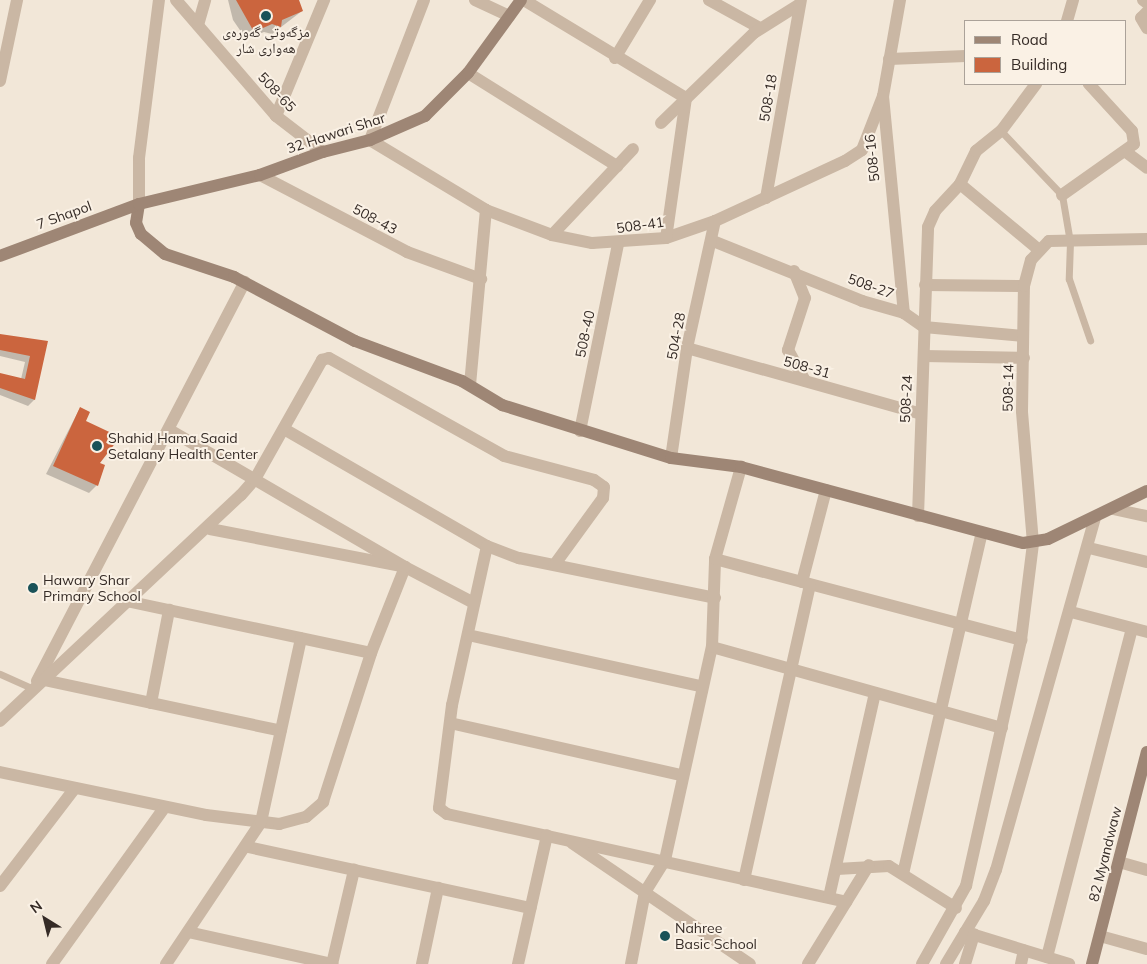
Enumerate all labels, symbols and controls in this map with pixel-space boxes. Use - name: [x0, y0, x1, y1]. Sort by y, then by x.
- marker: مزگەوتی گەورەی هەواری شار: [260, 10, 272, 22]
- legend: [964, 20, 1127, 85]
- place label: مزگەوتی گەورەی هەواری شار: [222, 24, 310, 56]
- text: Road: [1011, 30, 1048, 49]
- text: Building: [1011, 55, 1067, 74]
- street label: 508-65: [254, 69, 300, 115]
- street label: 508-18: [756, 73, 780, 123]
- street label: 32 Hawari Shar: [285, 109, 387, 157]
- street label: 508-16: [861, 133, 883, 183]
- street label: 7 Shapol: [34, 197, 94, 233]
- street label: 508-43: [350, 200, 400, 238]
- street label: 508-41: [615, 213, 665, 237]
- street label: 508-27: [846, 270, 896, 302]
- street label: 508-40: [572, 309, 598, 359]
- street label: 504-28: [663, 311, 689, 361]
- street label: 508-31: [782, 352, 832, 382]
- street label: 508-14: [999, 364, 1017, 412]
- street label: 508-24: [896, 375, 916, 423]
- place label: Shahid Hama Saaid Setalany Health Center: [108, 430, 258, 462]
- marker: Shahid Hama Saaid Setalany Health Center: [90, 439, 104, 453]
- place label: Hawary Shar Primary School: [43, 572, 141, 604]
- marker: Hawary Shar Primary School: [27, 582, 39, 594]
- street label: 82 Myandwaw: [1085, 805, 1125, 903]
- north arrow: [20, 894, 70, 944]
- text: N: [27, 896, 46, 917]
- place label: Nahree Basic School: [675, 920, 757, 952]
- marker: Nahree Basic School: [659, 930, 671, 942]

